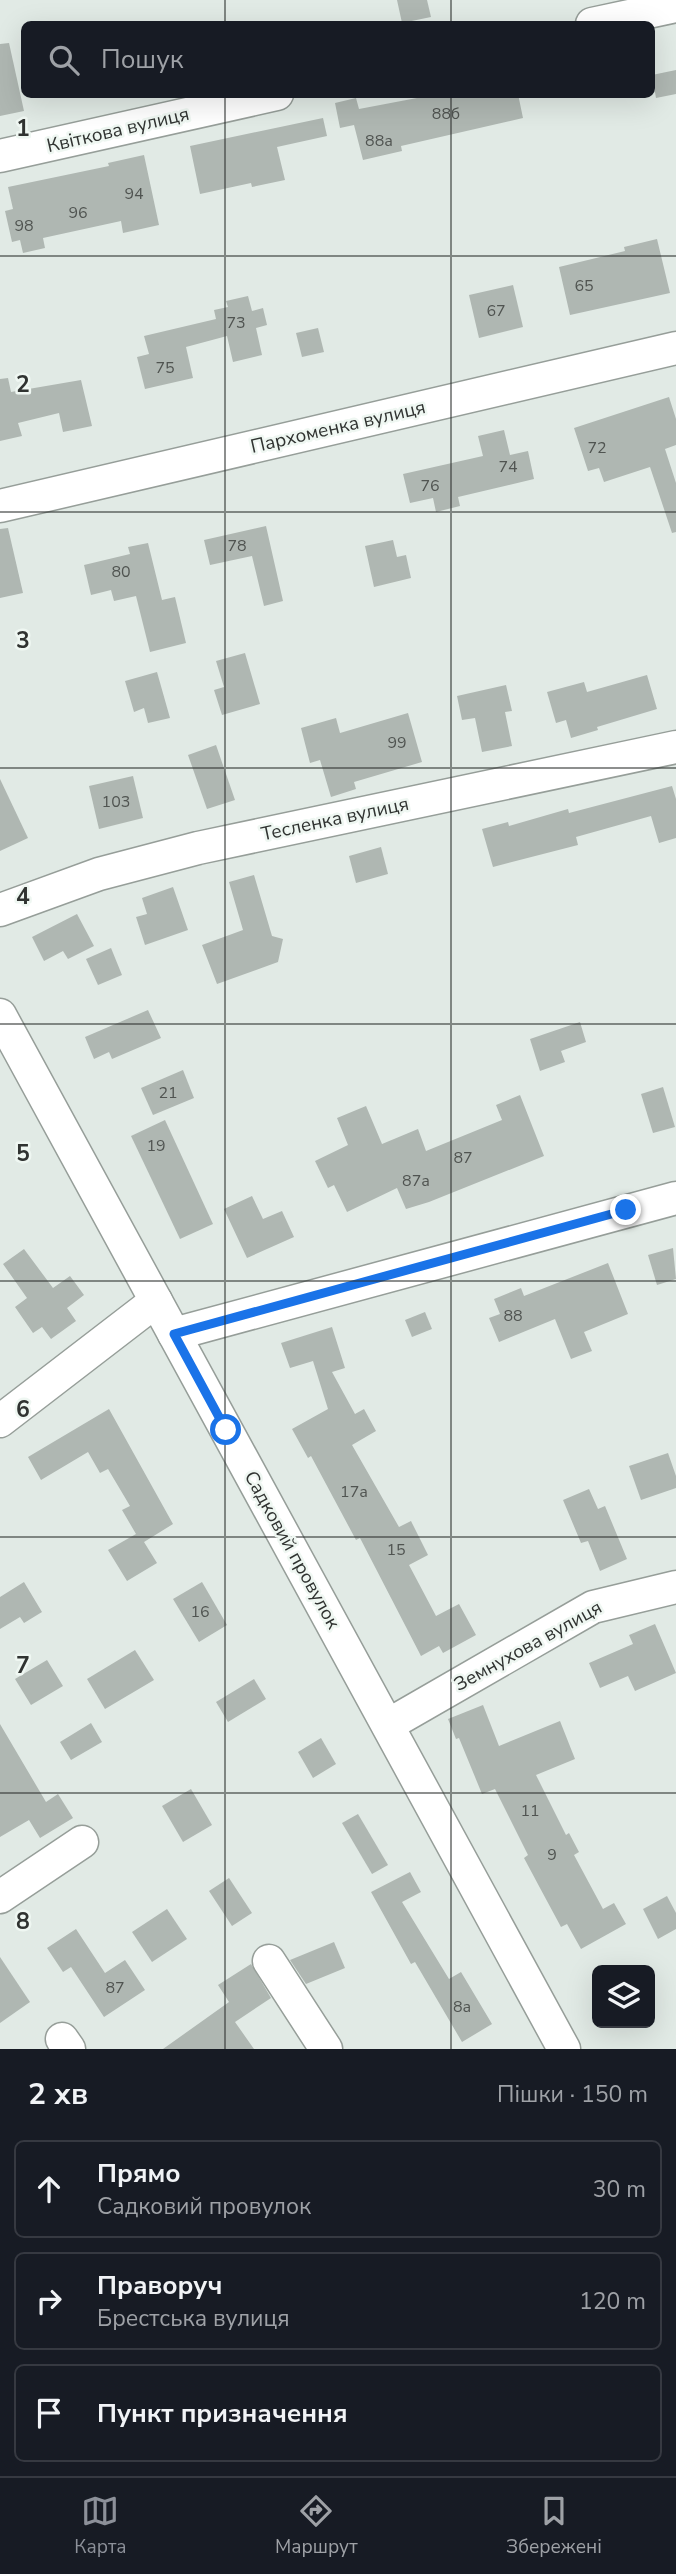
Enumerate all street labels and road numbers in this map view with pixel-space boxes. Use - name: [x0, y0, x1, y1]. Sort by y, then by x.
- street label: Квіткова вулиця: [44, 101, 192, 159]
- street label: Пархоменка вулиця: [248, 394, 428, 460]
- street label: Тесленка вулиця: [259, 791, 411, 847]
- street label: Садковий провулок: [238, 1466, 346, 1634]
- street label: Земнухова вулиця: [449, 1594, 607, 1698]

